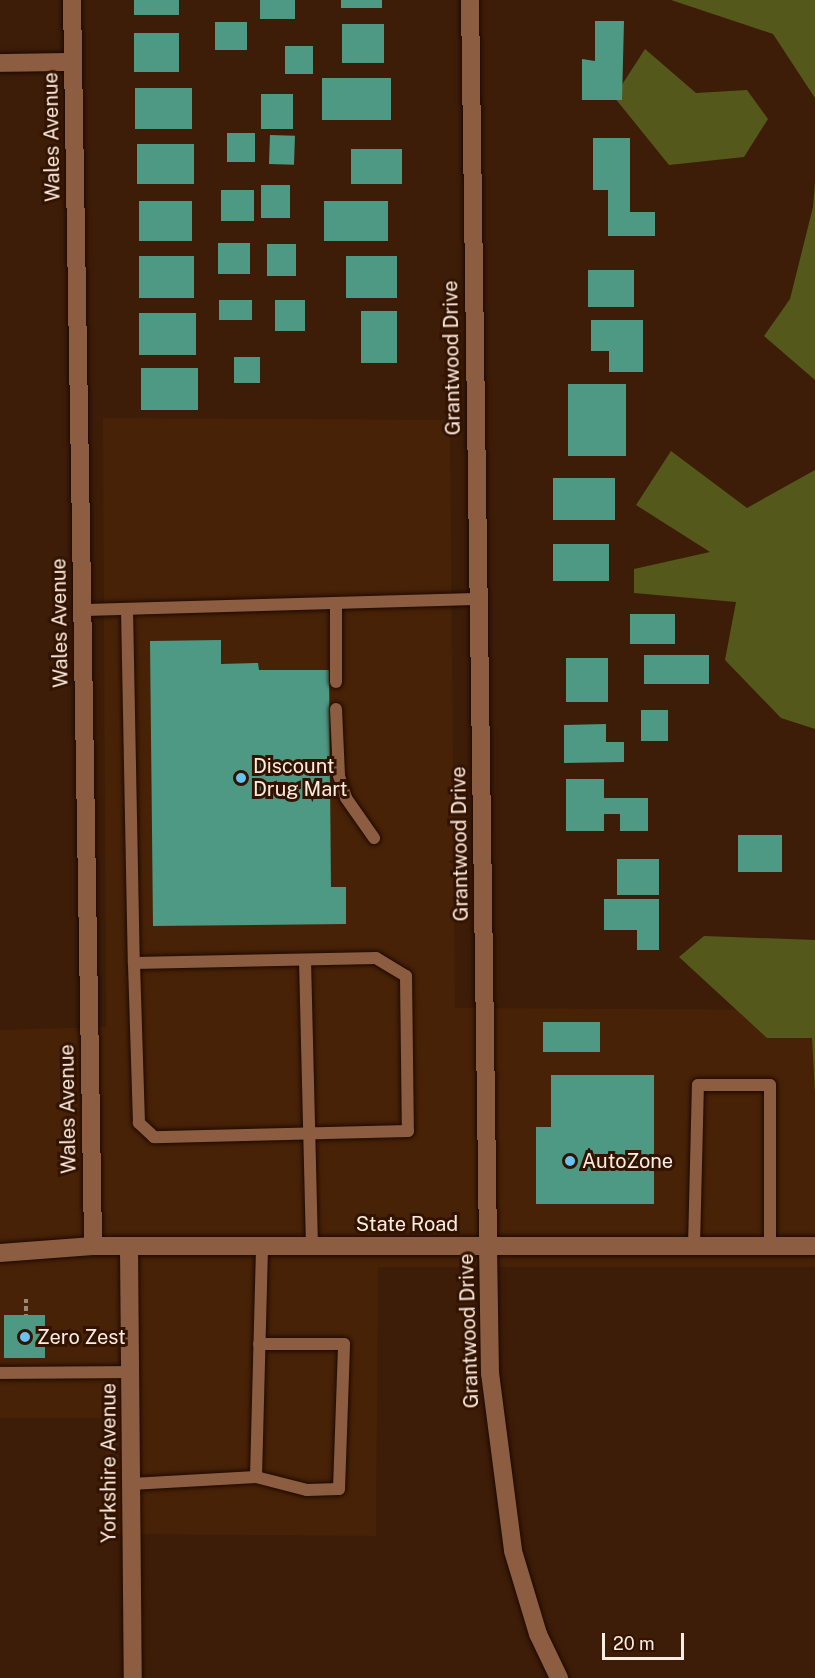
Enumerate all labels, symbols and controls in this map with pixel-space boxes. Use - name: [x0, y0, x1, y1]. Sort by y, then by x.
- street label: Wales Avenue: [39, 72, 65, 202]
- street label: Grantwood Drive: [439, 280, 465, 436]
- street label: Wales Avenue: [47, 558, 73, 688]
- place label: Discount Drug Mart: [253, 754, 348, 801]
- street label: Grantwood Drive: [447, 766, 473, 922]
- marker: Discount Drug Mart: [234, 771, 248, 785]
- street label: Wales Avenue: [55, 1044, 81, 1174]
- place label: AutoZone: [582, 1149, 673, 1173]
- marker: AutoZone: [563, 1154, 577, 1168]
- street label: State Road: [356, 1212, 458, 1236]
- street label: Grantwood Drive: [454, 1253, 484, 1409]
- place label: Zero Zest: [37, 1325, 126, 1349]
- marker: Zero Zest: [18, 1330, 32, 1344]
- street label: Yorkshire Avenue: [97, 1383, 121, 1543]
- scale bar: [605, 1621, 688, 1659]
- text: 20 m: [613, 1633, 655, 1654]

